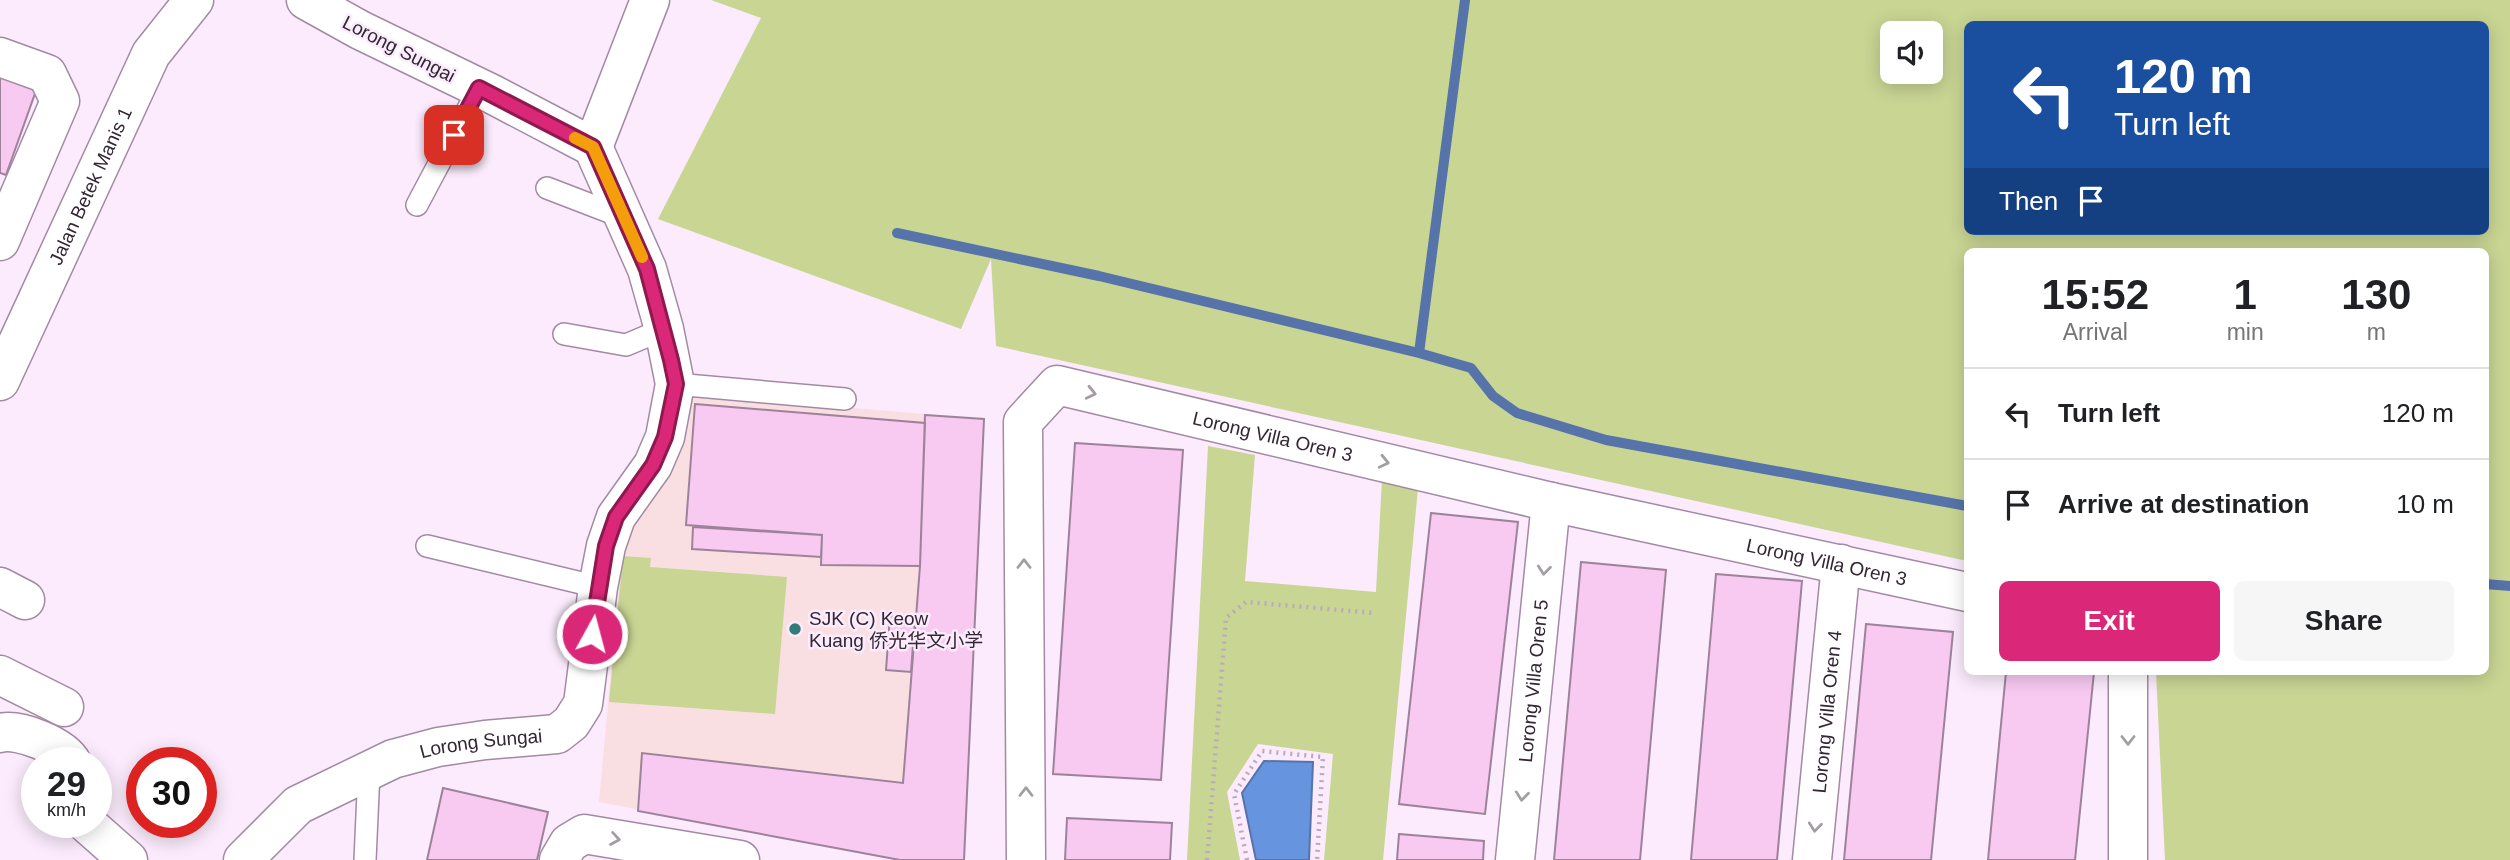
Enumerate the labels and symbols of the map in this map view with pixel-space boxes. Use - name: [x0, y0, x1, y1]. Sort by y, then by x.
- street label: Lorong Sungai: [339, 12, 459, 86]
- street label: Jalan Betek Manis 1: [45, 104, 136, 268]
- pin: [424, 105, 484, 165]
- one-way arrow: [1085, 385, 1097, 399]
- street label: Lorong Villa Oren 3: [1191, 407, 1355, 465]
- one-way arrow: [1378, 454, 1390, 468]
- street label: Lorong Villa Oren 3: [1745, 534, 1909, 589]
- one-way arrow: [1016, 559, 1032, 569]
- one-way arrow: [1537, 564, 1552, 575]
- position arrow: [555, 597, 629, 671]
- street label: Lorong Villa Oren 5: [1514, 598, 1552, 763]
- place label: SJK (C) Keow Kuang 侨光华文小学: [809, 608, 983, 651]
- marker: SJK (C) Keow Kuang 侨光华文小学: [787, 621, 803, 637]
- street label: Lorong Villa Oren 4: [1808, 629, 1845, 794]
- street label: Lorong Sungai: [417, 725, 543, 762]
- one-way arrow: [2120, 735, 2136, 746]
- speed limit sign: 30: [126, 747, 217, 838]
- one-way arrow: [1018, 786, 1034, 797]
- one-way arrow: [1514, 790, 1529, 802]
- one-way arrow: [1808, 822, 1823, 833]
- one-way arrow: [609, 831, 621, 846]

